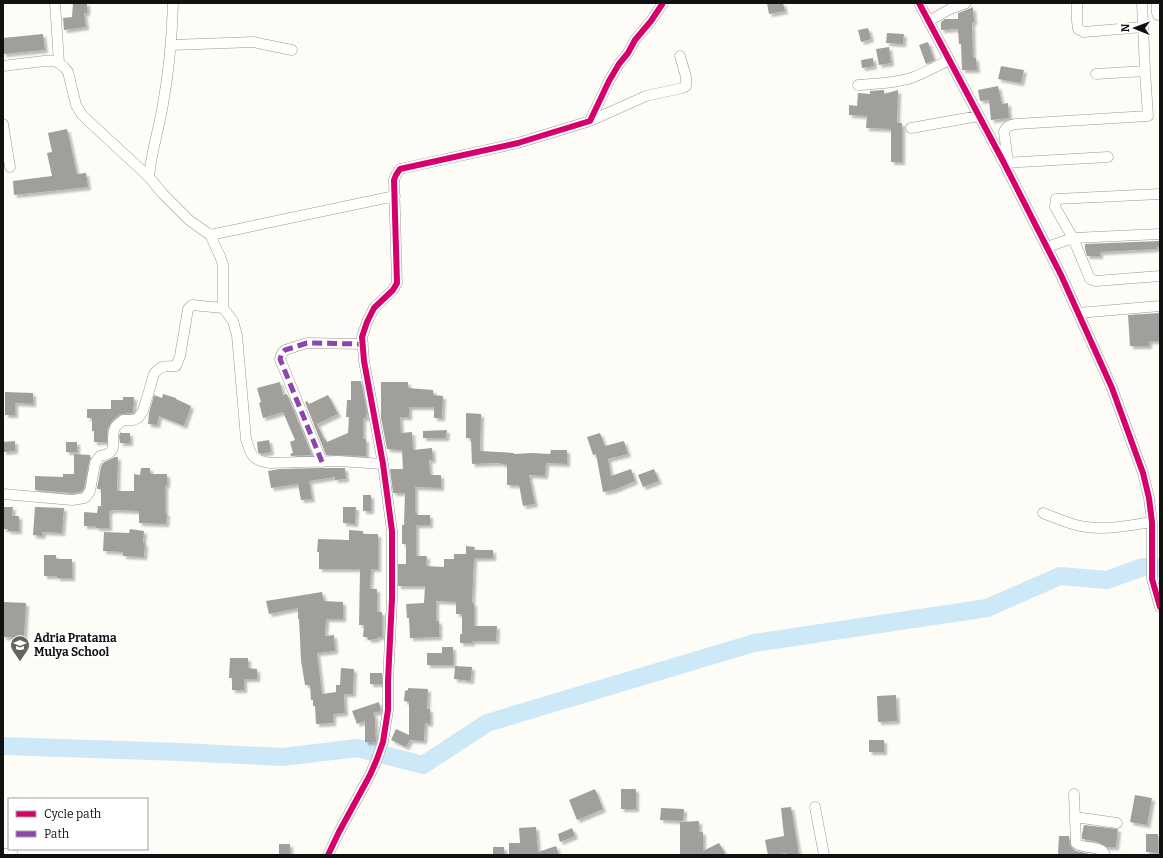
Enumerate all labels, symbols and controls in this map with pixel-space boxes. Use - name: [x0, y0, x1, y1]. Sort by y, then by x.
- north arrow: [1115, 8, 1155, 48]
- text: N: [1119, 23, 1132, 32]
- place label: Adria Pratama Mulya School: [34, 631, 117, 659]
- school or university icon: Adria Pratama Mulya School: [9, 634, 31, 662]
- legend: [8, 798, 148, 850]
- text: Cycle path: [44, 807, 102, 821]
- text: Path: [44, 827, 70, 841]

